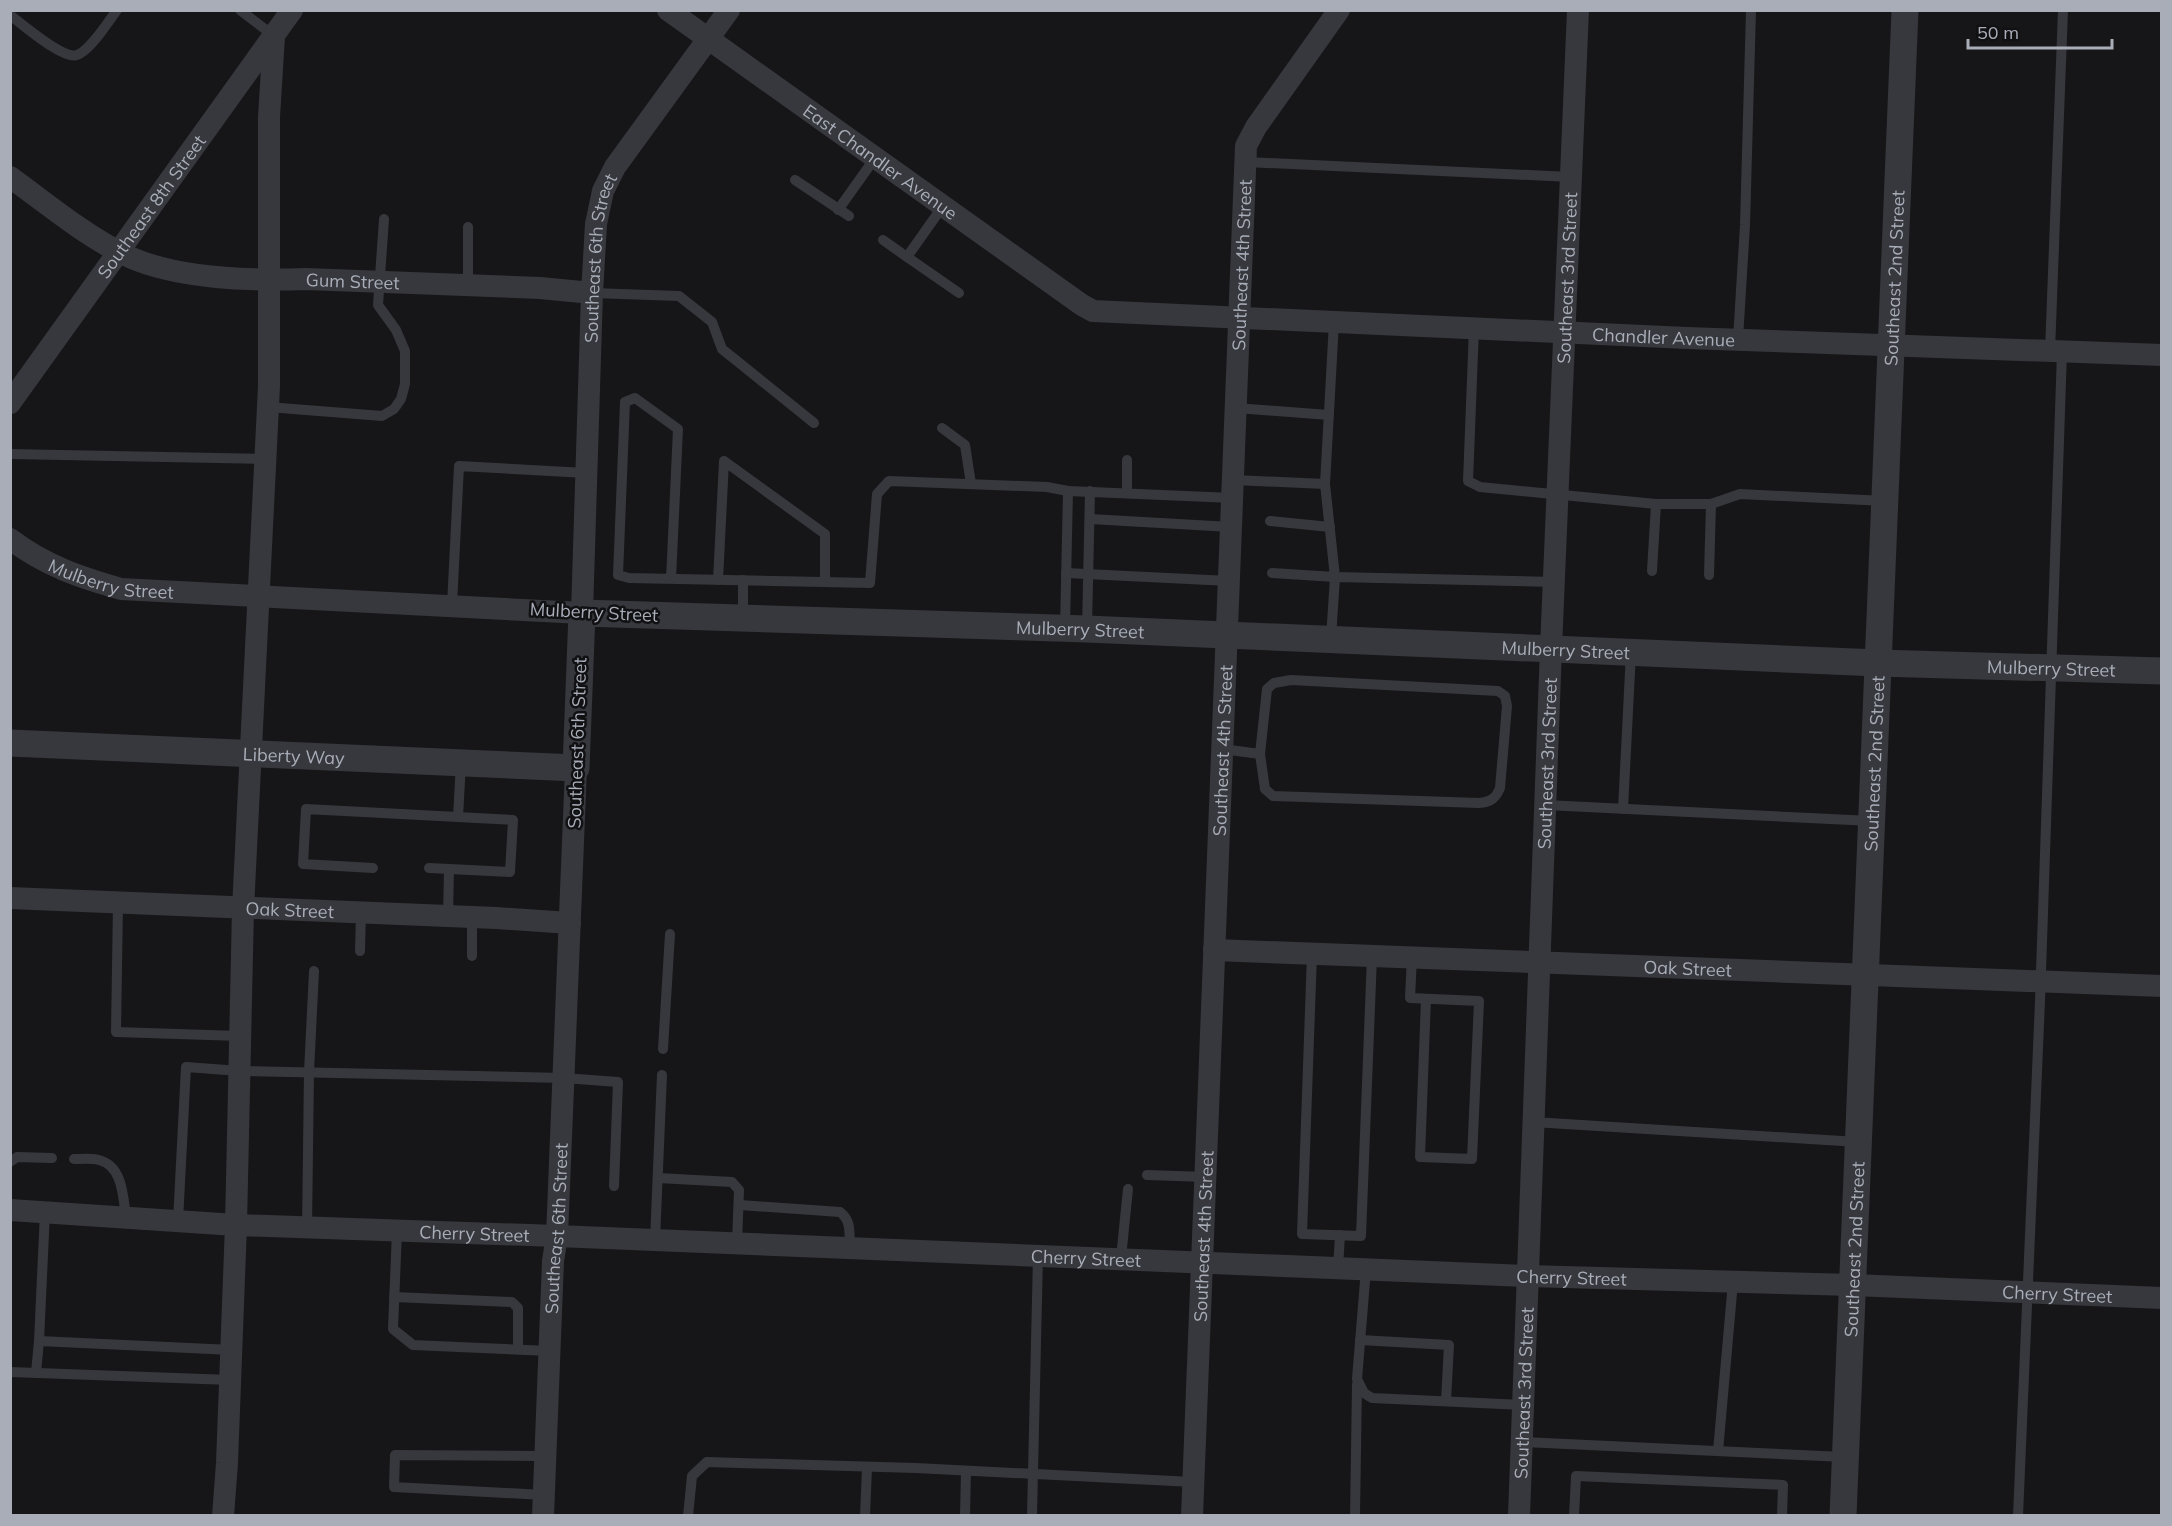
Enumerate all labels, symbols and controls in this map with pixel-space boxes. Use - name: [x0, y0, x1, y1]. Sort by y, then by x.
- scale bar: [1968, 12, 2112, 50]
- text: 50 m: [1977, 21, 2019, 44]
- street label: East Chandler Avenue: [799, 99, 962, 224]
- street label: Southeast 8th Street: [92, 130, 210, 283]
- street label: Southeast 6th Street: [579, 169, 622, 343]
- street label: Southeast 4th Street: [1226, 179, 1256, 351]
- street label: Southeast 2nd Street: [1879, 190, 1909, 366]
- street label: Southeast 3rd Street: [1552, 192, 1582, 364]
- street label: Gum Street: [305, 267, 400, 294]
- street label: Chandler Avenue: [1592, 322, 1735, 351]
- street label: Mulberry Street: [45, 553, 174, 603]
- street label: Mulberry Street: [529, 597, 659, 627]
- street label: Mulberry Street: [1016, 615, 1145, 643]
- street label: Mulberry Street: [1501, 635, 1630, 664]
- street label: Mulberry Street: [1987, 655, 2116, 681]
- street label: Southeast 6th Street: [563, 657, 591, 829]
- street label: Southeast 4th Street: [1207, 664, 1237, 837]
- street label: Southeast 2nd Street: [1859, 675, 1889, 852]
- street label: Southeast 3rd Street: [1532, 677, 1561, 850]
- street label: Liberty Way: [242, 742, 345, 769]
- street label: Oak Street: [245, 896, 334, 923]
- street label: Oak Street: [1643, 955, 1732, 981]
- street label: Southeast 6th Street: [539, 1142, 572, 1314]
- street label: Southeast 4th Street: [1188, 1150, 1218, 1322]
- street label: Southeast 2nd Street: [1839, 1161, 1869, 1338]
- street label: Cherry Street: [419, 1220, 530, 1247]
- street label: Cherry Street: [1030, 1244, 1141, 1272]
- street label: Cherry Street: [1516, 1264, 1627, 1290]
- street label: Cherry Street: [2002, 1280, 2113, 1307]
- street label: Southeast 3rd Street: [1509, 1307, 1538, 1479]

